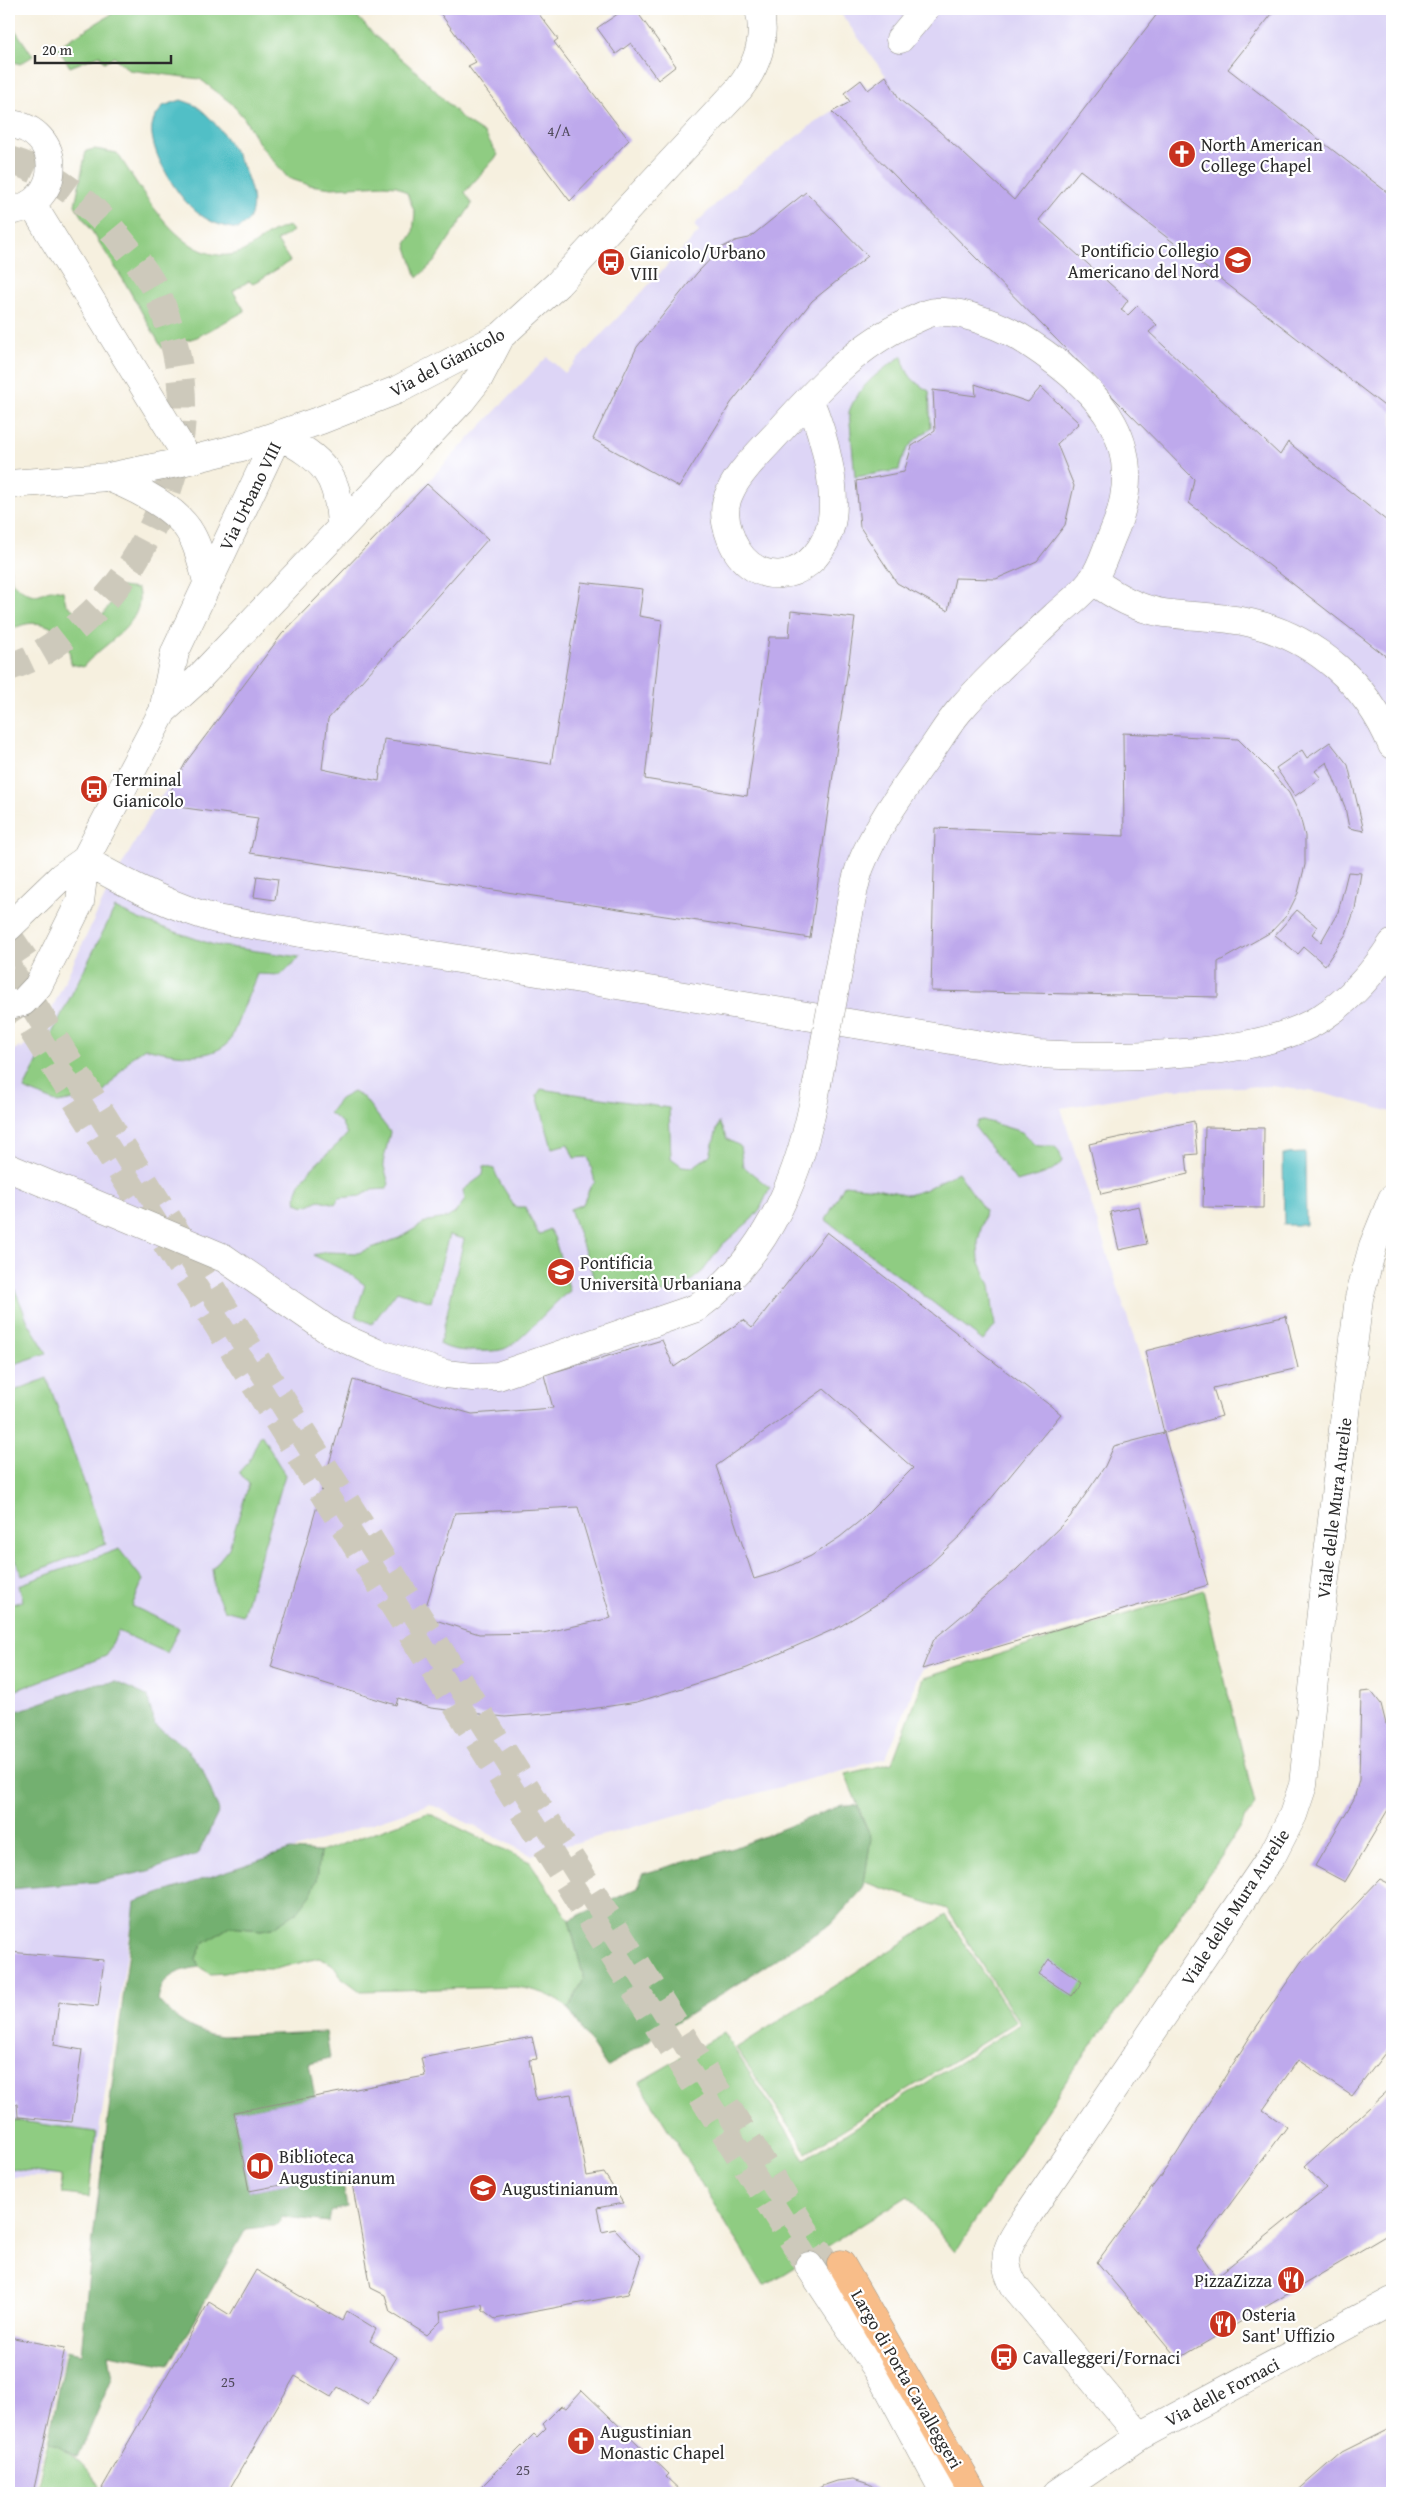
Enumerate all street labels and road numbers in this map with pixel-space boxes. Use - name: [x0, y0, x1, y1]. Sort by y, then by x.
- street label: Via del Gianicolo: [385, 320, 509, 404]
- street label: Via Urbano VIII: [212, 437, 288, 555]
- street label: Viale delle Mura Aurelie: [1309, 1416, 1359, 1600]
- street label: Viale delle Mura Aurelie: [1174, 1823, 1296, 1991]
- street label: Largo di Porta Cavalleggeri: [845, 2284, 969, 2474]
- street label: Via delle Fornaci: [1160, 2350, 1284, 2434]

